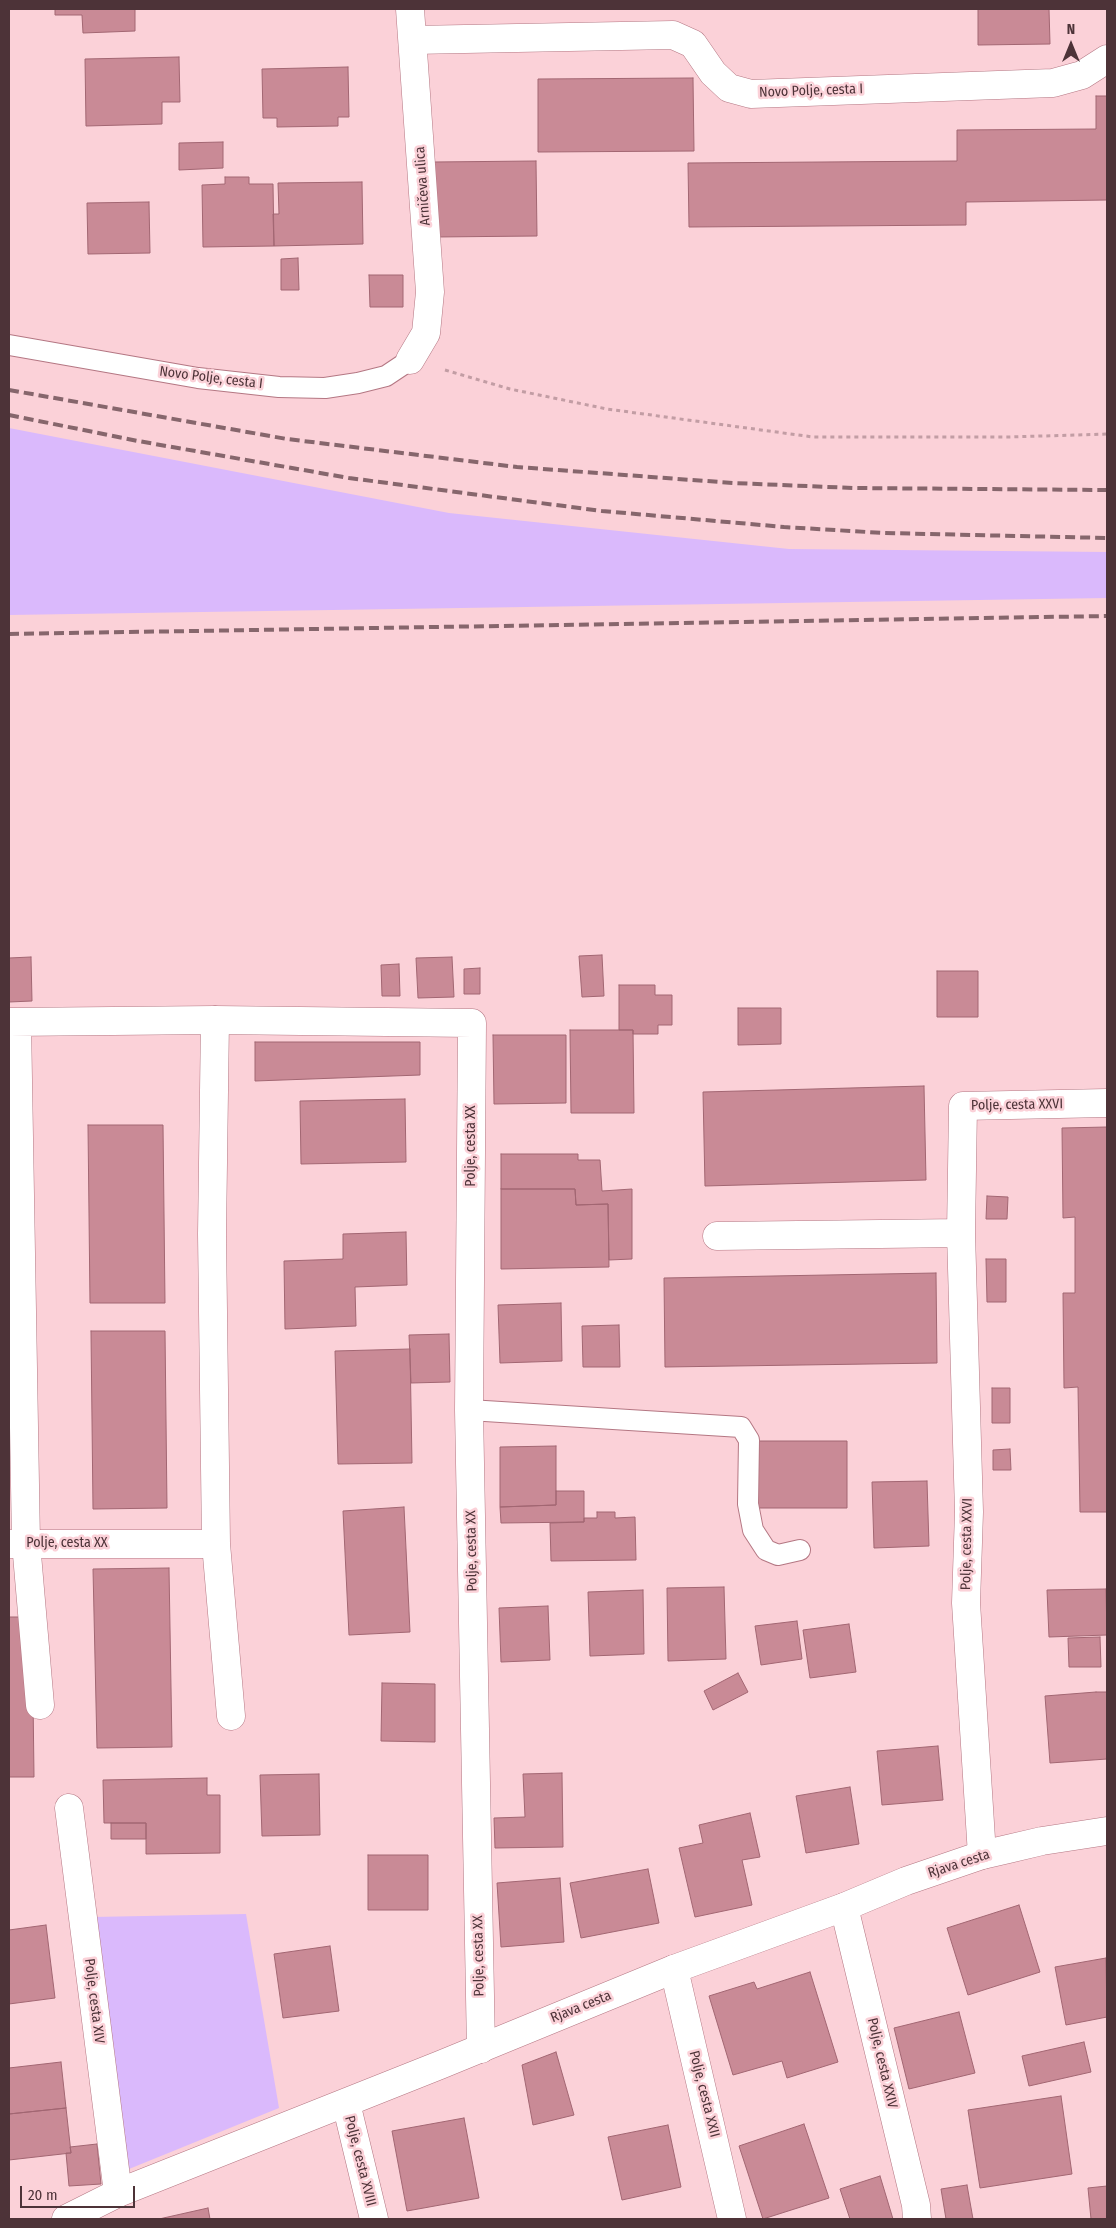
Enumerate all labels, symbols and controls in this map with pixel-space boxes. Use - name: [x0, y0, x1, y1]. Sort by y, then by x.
- north arrow: [1046, 20, 1096, 70]
- text: N: [1067, 21, 1075, 38]
- street label: Novo Polje, cesta I: [759, 81, 863, 101]
- street label: Arničeva ulica: [412, 146, 434, 226]
- street label: Novo Polje, cesta I: [158, 363, 264, 393]
- street label: Polje, cesta XXVI: [971, 1096, 1063, 1114]
- street label: Polje, cesta XX: [463, 1105, 479, 1187]
- street label: Polje, cesta XXVI: [958, 1498, 976, 1590]
- street label: Polje, cesta XX: [463, 1510, 481, 1592]
- street label: Polje, cesta XX: [26, 1535, 108, 1551]
- street label: Rjava cesta: [926, 1846, 992, 1882]
- street label: Polje, cesta XX: [470, 1915, 488, 1997]
- street label: Polje, cesta XIV: [80, 1958, 108, 2044]
- street label: Rjava cesta: [548, 1987, 614, 2027]
- street label: Polje, cesta XXIV: [863, 2016, 901, 2110]
- street label: Polje, cesta XXII: [685, 2049, 723, 2139]
- street label: Polje, cesta XVIII: [341, 2114, 379, 2208]
- scale bar: [22, 2176, 138, 2208]
- text: 20 m: [28, 2186, 58, 2204]

